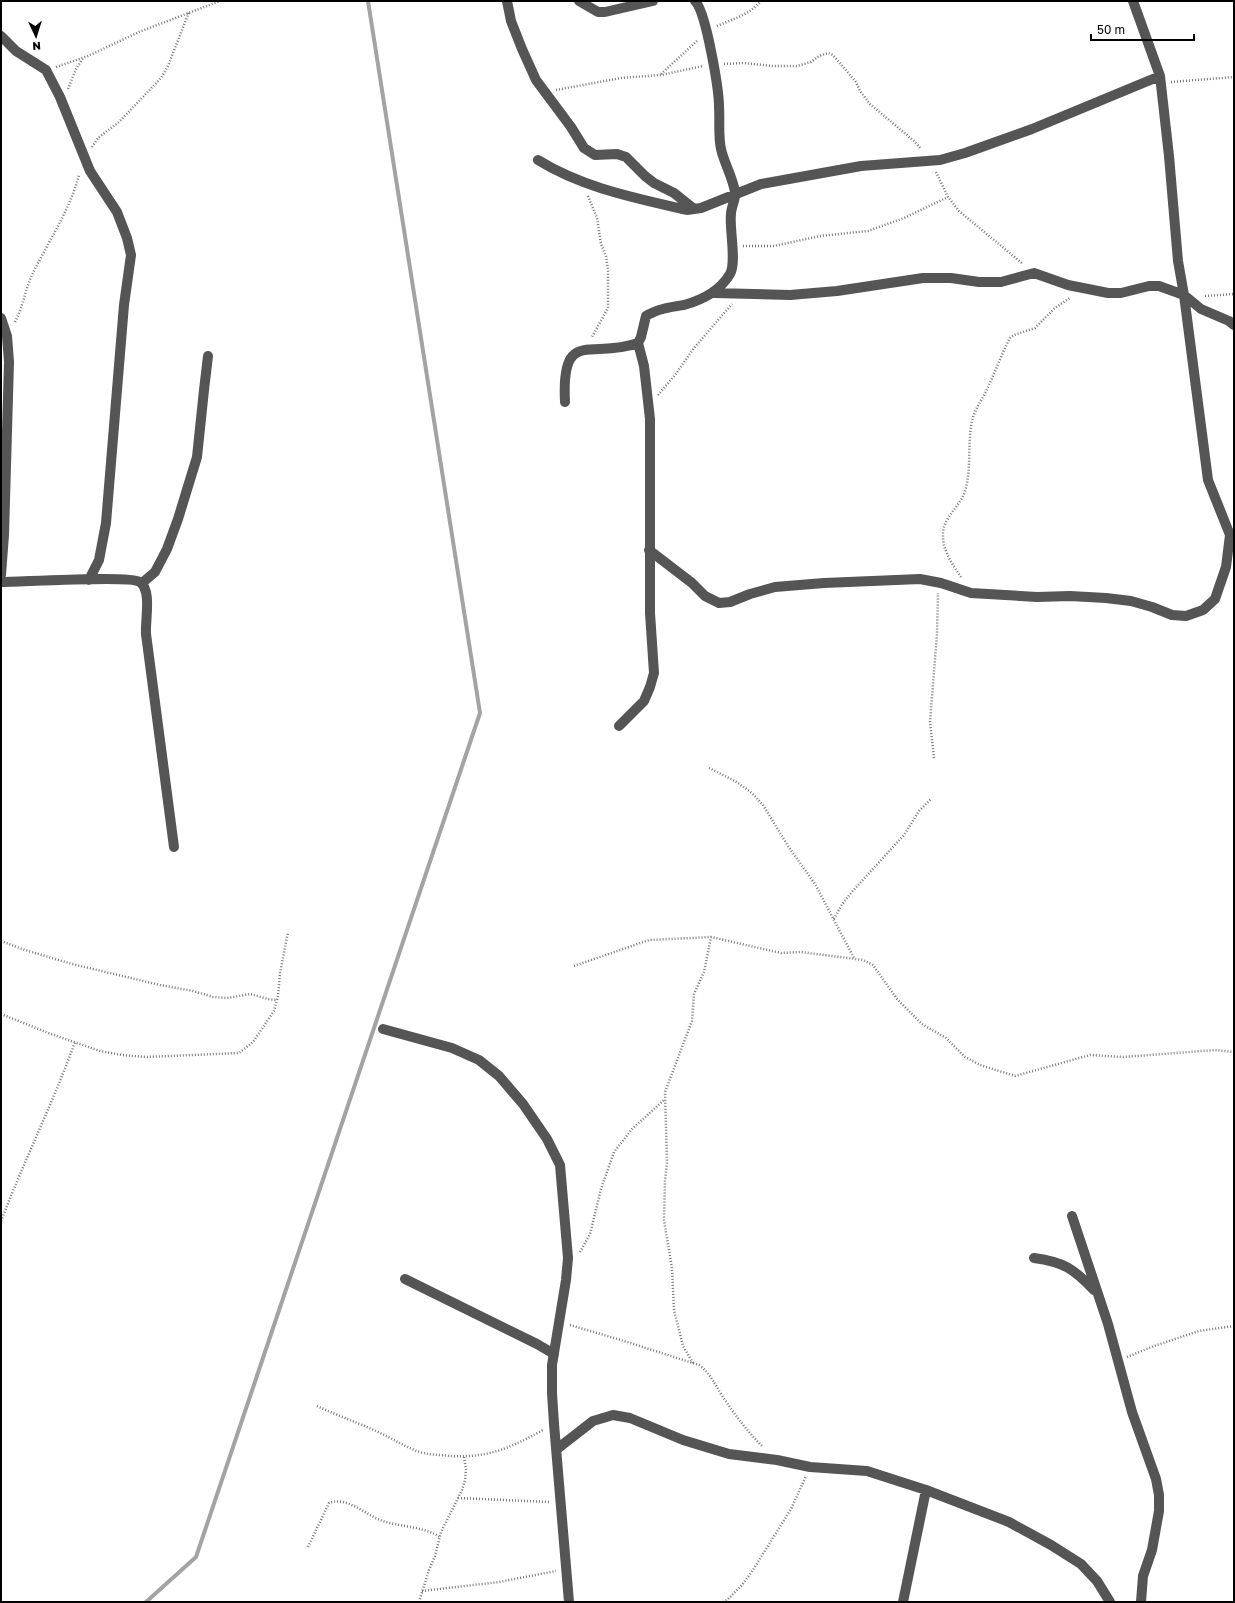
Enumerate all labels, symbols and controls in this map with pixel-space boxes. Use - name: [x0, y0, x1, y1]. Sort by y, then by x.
- north arrow: [16, 16, 56, 56]
- scale bar: [1091, 16, 1194, 42]
- text: 50 m: [1097, 22, 1125, 37]
- text: N: [32, 40, 41, 53]

